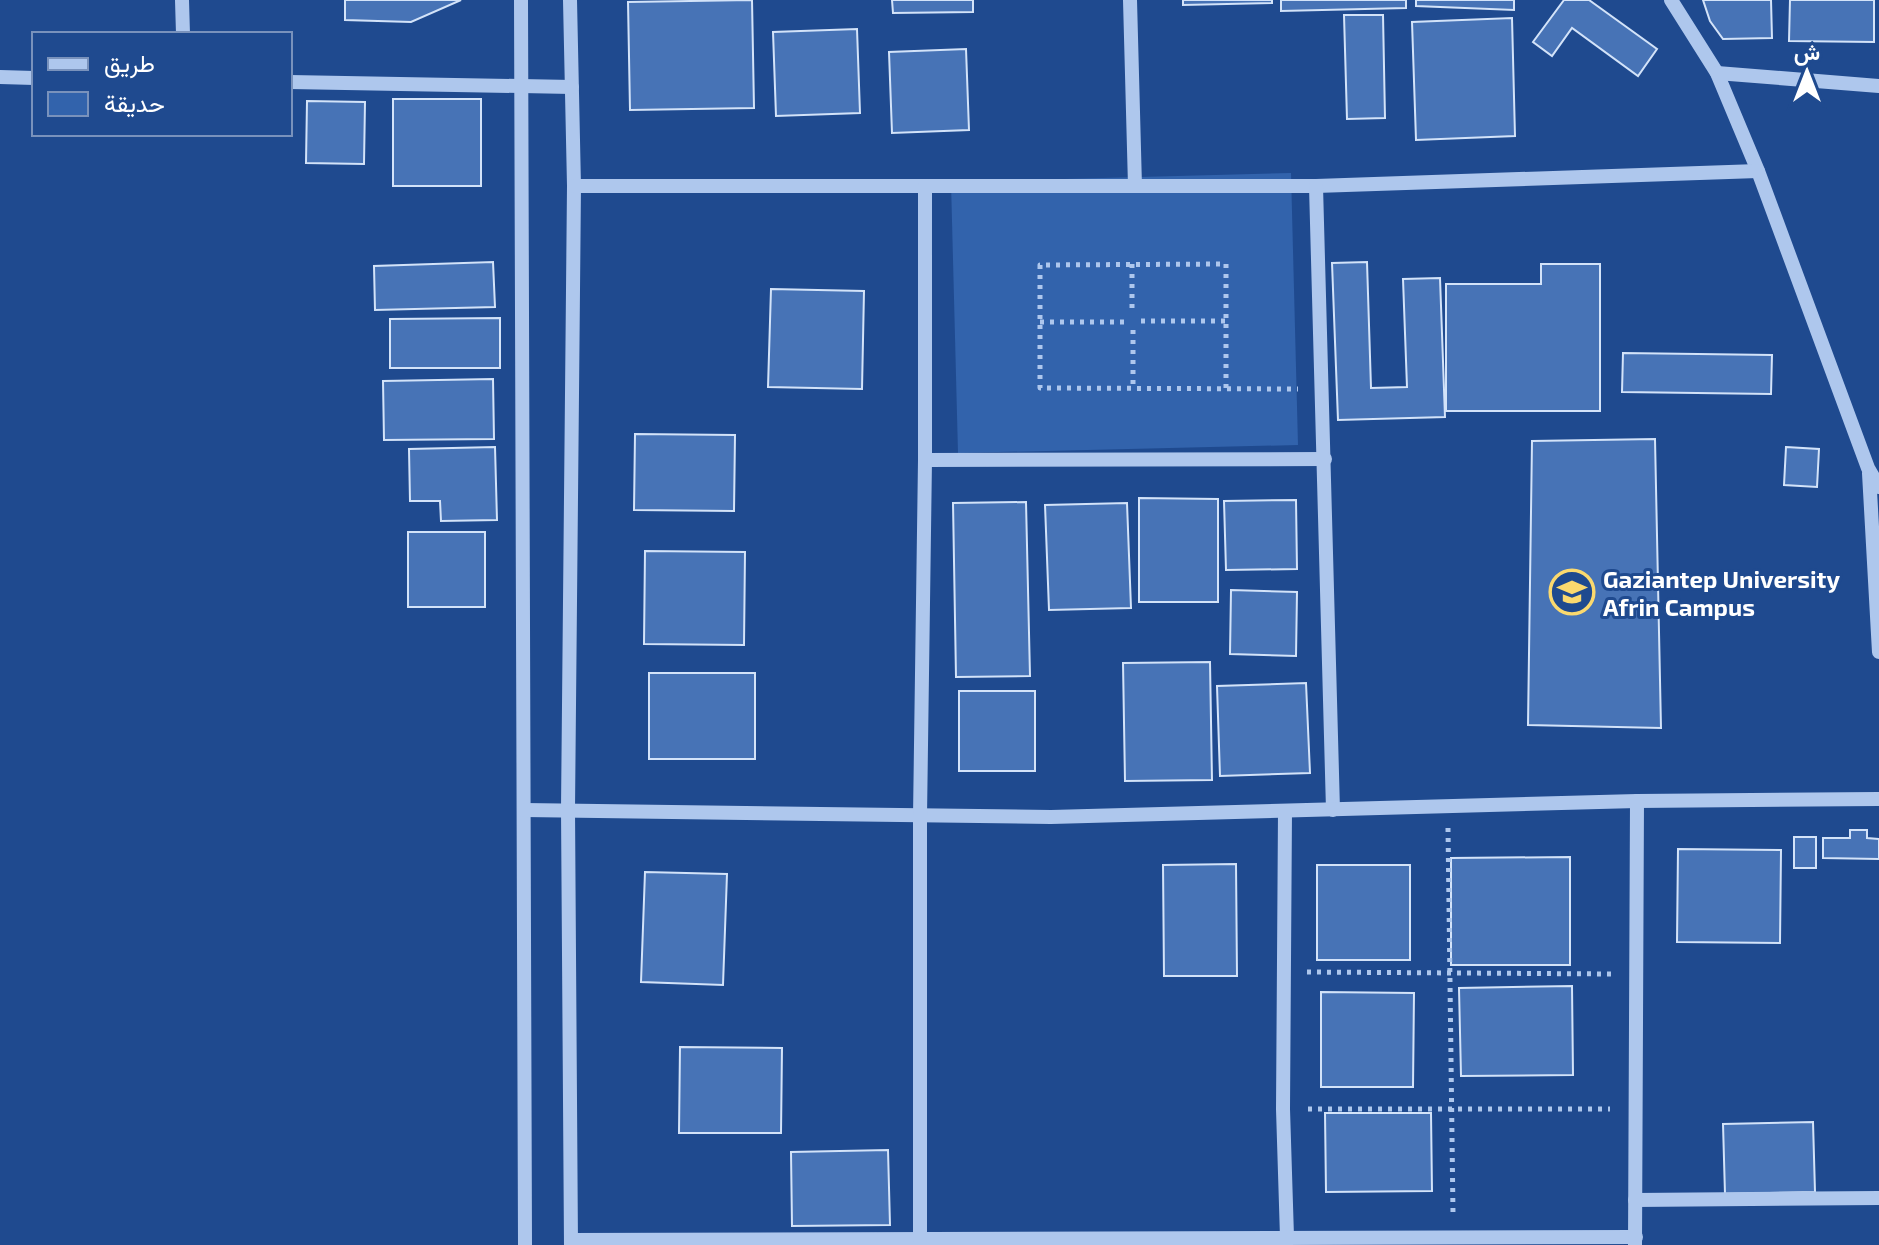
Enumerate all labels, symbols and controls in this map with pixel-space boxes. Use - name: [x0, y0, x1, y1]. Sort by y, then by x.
- legend: [32, 32, 292, 136]
- north arrow: [1767, 32, 1847, 112]
- text: ش: [1794, 38, 1820, 66]
- text: طريق: [104, 48, 155, 79]
- text: حديقة: [104, 88, 165, 118]
- place label: Gaziantep University Afrin Campus: [1603, 564, 1840, 621]
- school or university icon: Gaziantep University Afrin Campus: [1548, 568, 1596, 616]

